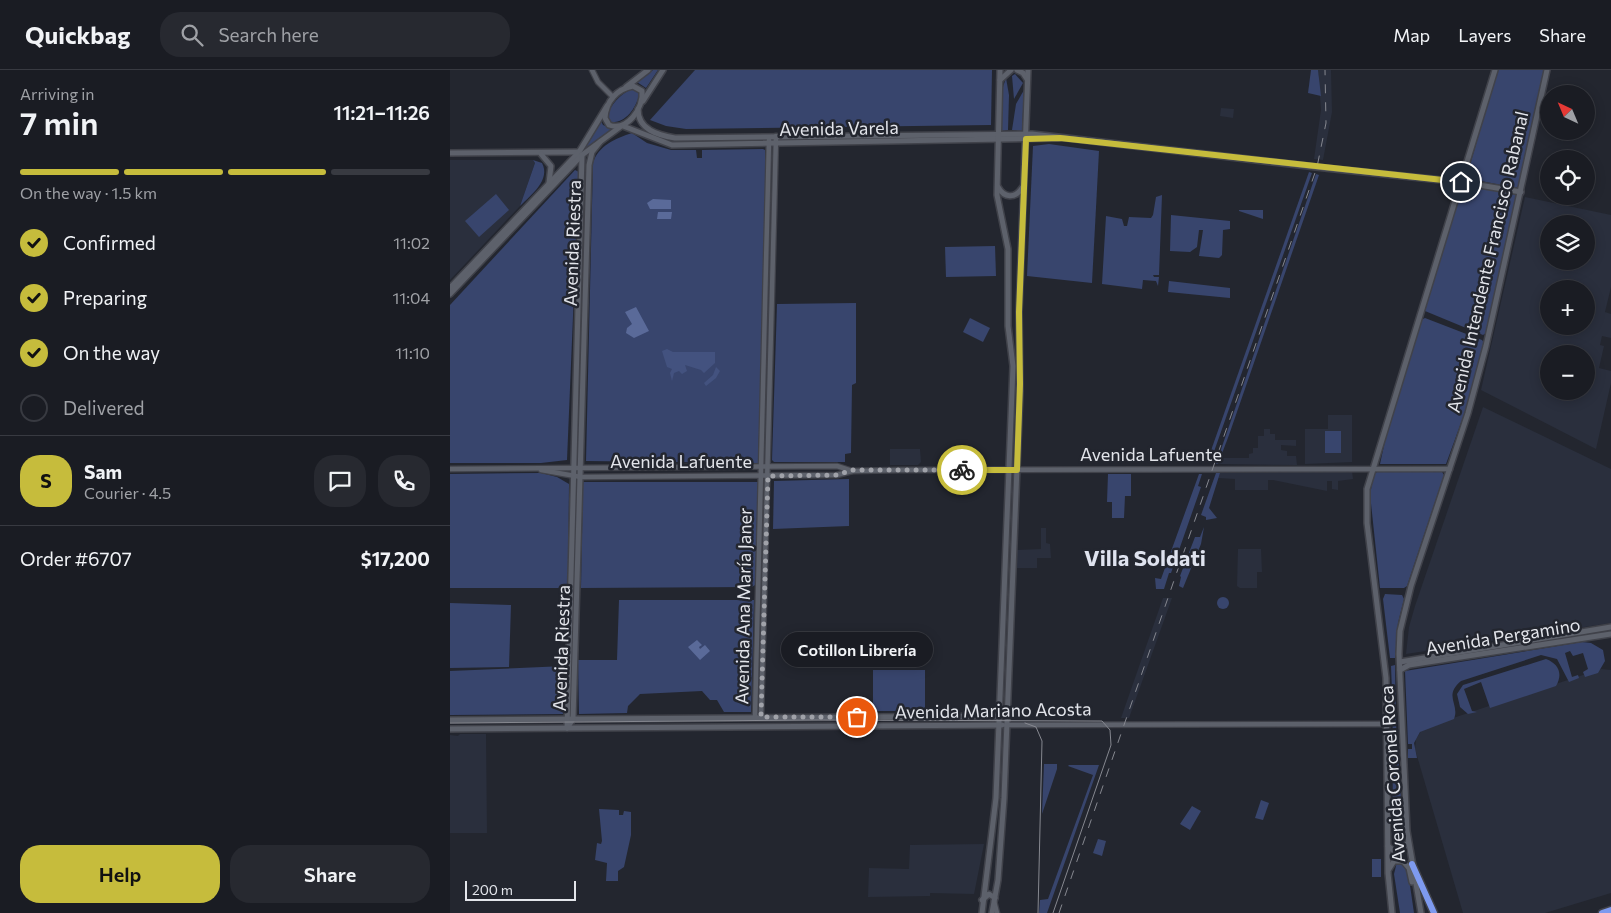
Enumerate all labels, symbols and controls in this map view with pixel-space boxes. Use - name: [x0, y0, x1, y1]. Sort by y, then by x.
- search box: [160, 12, 510, 57]
- text: Quickbag: [25, 20, 130, 49]
- icon: search: [178, 21, 206, 49]
- text: Search here: [218, 23, 319, 46]
- text: Map: [1393, 24, 1430, 46]
- text: Layers: [1458, 24, 1511, 46]
- text: Share: [1539, 24, 1586, 46]
- text: Arriving in: [20, 84, 94, 103]
- north arrow: [1540, 85, 1595, 140]
- map controls: [1540, 85, 1595, 400]
- text: 11:21–11:26: [334, 101, 430, 124]
- text: 7 min: [20, 102, 99, 142]
- street label: Avenida Intendente Francisco Rabanal: [1442, 109, 1532, 415]
- street label: Avenida Varela: [779, 116, 899, 140]
- button: locate: [1540, 150, 1595, 205]
- pin: [1440, 161, 1482, 203]
- icon: home: [1447, 168, 1475, 196]
- street label: Avenida Riestra: [559, 179, 585, 307]
- text: On the way · 1.5 km: [20, 183, 157, 202]
- button: layers: [1540, 215, 1595, 270]
- icon: check: [20, 229, 48, 257]
- text: Confirmed: [63, 231, 156, 254]
- text: 11:02: [393, 233, 430, 252]
- button: +: [1540, 280, 1595, 335]
- icon: check: [20, 284, 48, 312]
- text: Preparing: [63, 286, 147, 309]
- text: 11:04: [393, 288, 430, 307]
- icon: check: [20, 339, 48, 367]
- text: On the way: [63, 341, 160, 364]
- text: 11:10: [395, 343, 430, 362]
- button: −: [1540, 345, 1595, 400]
- text: Delivered: [63, 396, 144, 419]
- street label: Avenida Lafuente: [1080, 443, 1222, 465]
- courier: [937, 445, 987, 495]
- street label: Avenida Lafuente: [610, 450, 752, 472]
- button: chat: [314, 455, 366, 507]
- button: phone: [378, 455, 430, 507]
- icon: bike: [948, 456, 976, 484]
- text: Sam: [84, 460, 122, 483]
- text: S: [40, 469, 52, 492]
- text: Courier · 4.5: [84, 483, 171, 502]
- street label: Avenida Ana María Janer: [730, 507, 756, 705]
- district label: Villa Soldati: [1084, 544, 1206, 571]
- text: Order #6707: [20, 547, 132, 570]
- text: $17,200: [361, 547, 430, 570]
- street label: Avenida Riestra: [548, 584, 574, 712]
- street label: Avenida Pergamino: [1424, 613, 1582, 659]
- callout: Cotillon Librería: [781, 632, 933, 667]
- text: Cotillon Librería: [798, 640, 916, 659]
- street label: Avenida Coronel Roca: [1375, 685, 1409, 863]
- pin: [836, 696, 878, 738]
- street label: Avenida Mariano Acosta: [894, 697, 1092, 723]
- icon: bag: [843, 703, 871, 731]
- button: Help: [20, 845, 220, 903]
- button: Share: [230, 845, 430, 903]
- scale bar: [465, 878, 576, 901]
- text: 200 m: [472, 881, 513, 898]

